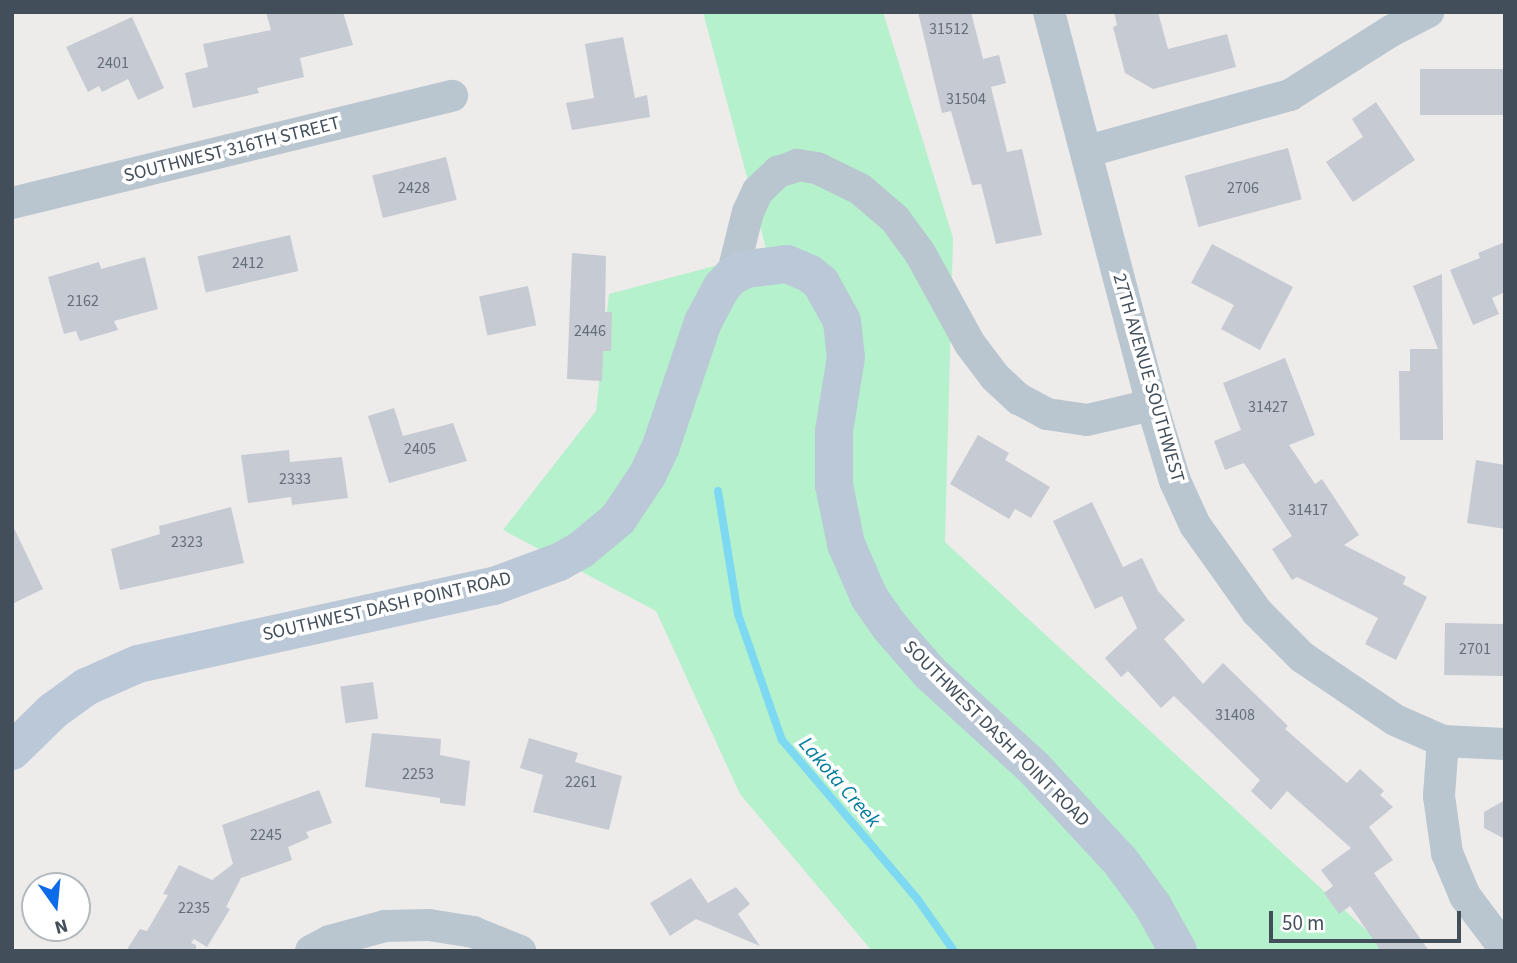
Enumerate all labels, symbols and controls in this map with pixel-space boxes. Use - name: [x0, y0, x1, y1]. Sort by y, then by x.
- house number: 31512: [929, 19, 969, 39]
- house number: 2401: [97, 53, 129, 73]
- house number: 31504: [946, 89, 986, 109]
- street label: SOUTHWEST 316TH STREET: [122, 112, 342, 188]
- house number: 2428: [398, 178, 430, 198]
- house number: 2706: [1227, 178, 1259, 198]
- house number: 2412: [232, 253, 264, 273]
- street label: 27TH AVENUE SOUTHWEST: [1107, 271, 1189, 485]
- house number: 2162: [67, 291, 99, 311]
- house number: 2446: [574, 321, 606, 341]
- house number: 31427: [1248, 397, 1288, 417]
- house number: 2405: [404, 439, 436, 459]
- house number: 2333: [279, 469, 311, 489]
- house number: 31417: [1288, 500, 1328, 520]
- house number: 2323: [171, 532, 203, 552]
- street label: SOUTHWEST DASH POINT ROAD: [261, 567, 513, 647]
- street label: SOUTHWEST DASH POINT ROAD: [898, 636, 1094, 832]
- house number: 2701: [1459, 639, 1491, 659]
- house number: 31408: [1215, 705, 1255, 725]
- water label: Lakota Creek: [794, 732, 886, 832]
- house number: 2253: [402, 764, 434, 784]
- house number: 2261: [565, 772, 597, 792]
- house number: 2245: [250, 825, 282, 845]
- north arrow: [21, 872, 91, 942]
- scale bar: [1272, 897, 1464, 941]
- house number: 2235: [178, 898, 210, 918]
- text: 50 m: [1282, 908, 1324, 938]
- text: N: [51, 911, 71, 941]

